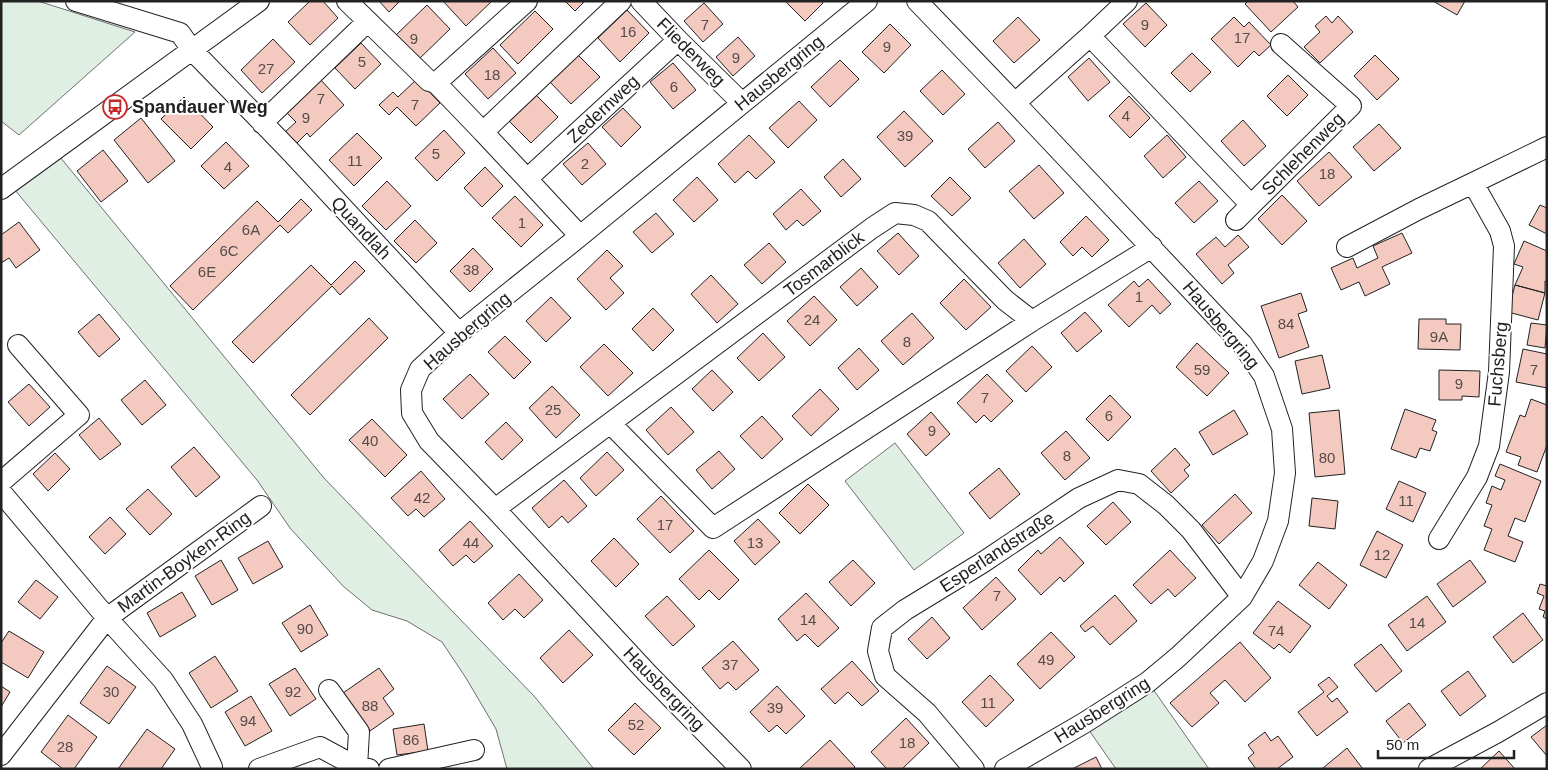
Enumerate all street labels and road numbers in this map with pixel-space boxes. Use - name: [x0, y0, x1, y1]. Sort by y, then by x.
- street label: Fliederweg: [653, 14, 729, 90]
- street label: Hausbergring: [731, 31, 827, 115]
- street label: Zedernweg: [563, 71, 643, 147]
- street label: Schlehenweg: [1258, 109, 1348, 199]
- street label: Quandlah: [327, 193, 395, 263]
- street label: Tosmarblick: [780, 227, 869, 301]
- street label: Hausbergring: [1179, 277, 1263, 373]
- street label: Hausbergring: [420, 288, 514, 374]
- street label: Fuchsberg: [1484, 321, 1512, 407]
- street label: Martin-Boyken-Ring: [114, 507, 254, 617]
- street label: Esperlandstraße: [936, 508, 1058, 596]
- street label: Hausbergring: [619, 643, 709, 735]
- street label: Hausbergring: [1051, 673, 1153, 747]

